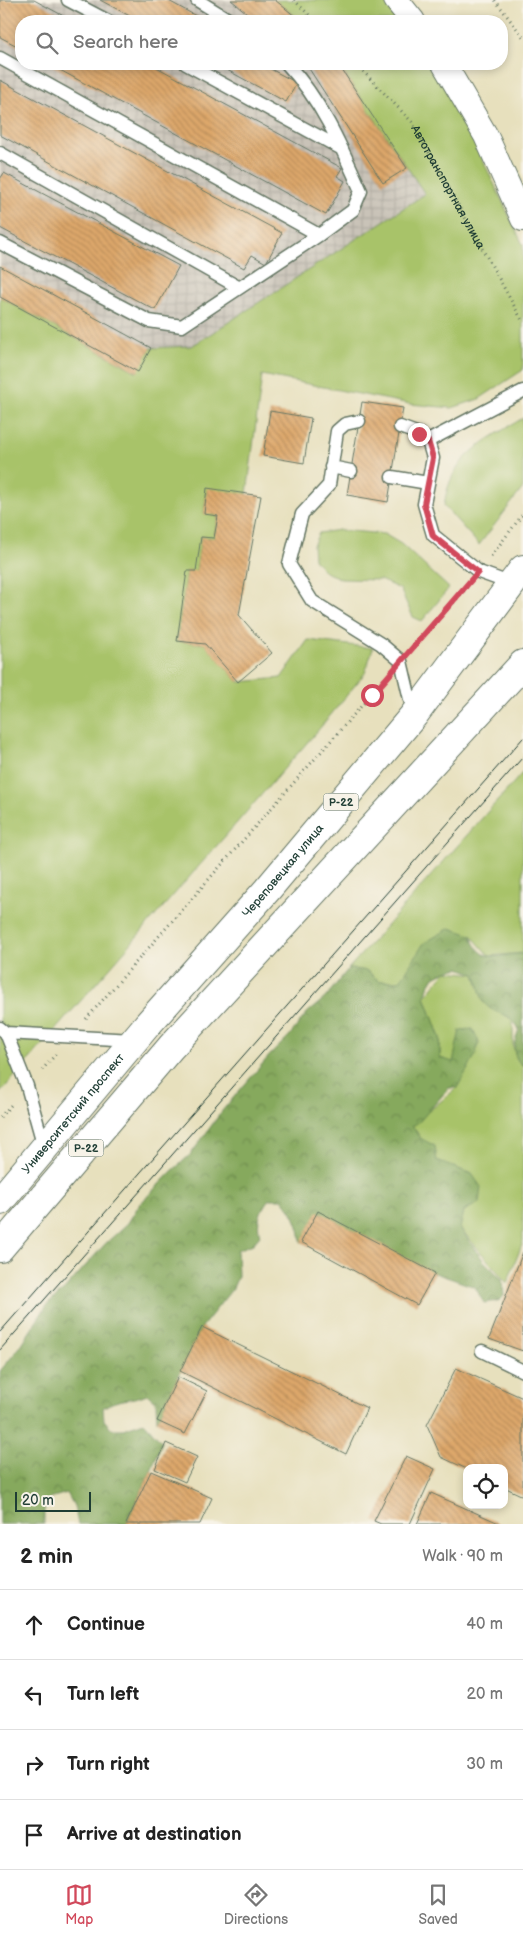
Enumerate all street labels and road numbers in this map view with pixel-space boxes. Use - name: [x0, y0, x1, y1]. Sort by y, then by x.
- street label: Автотранспортная улица: [407, 122, 489, 252]
- road number: Р-22: [324, 794, 358, 810]
- street label: Череповецкая улица: [239, 821, 327, 920]
- street label: Университетский проспект: [19, 1050, 128, 1177]
- road number: Р-22: [68, 1140, 104, 1156]

